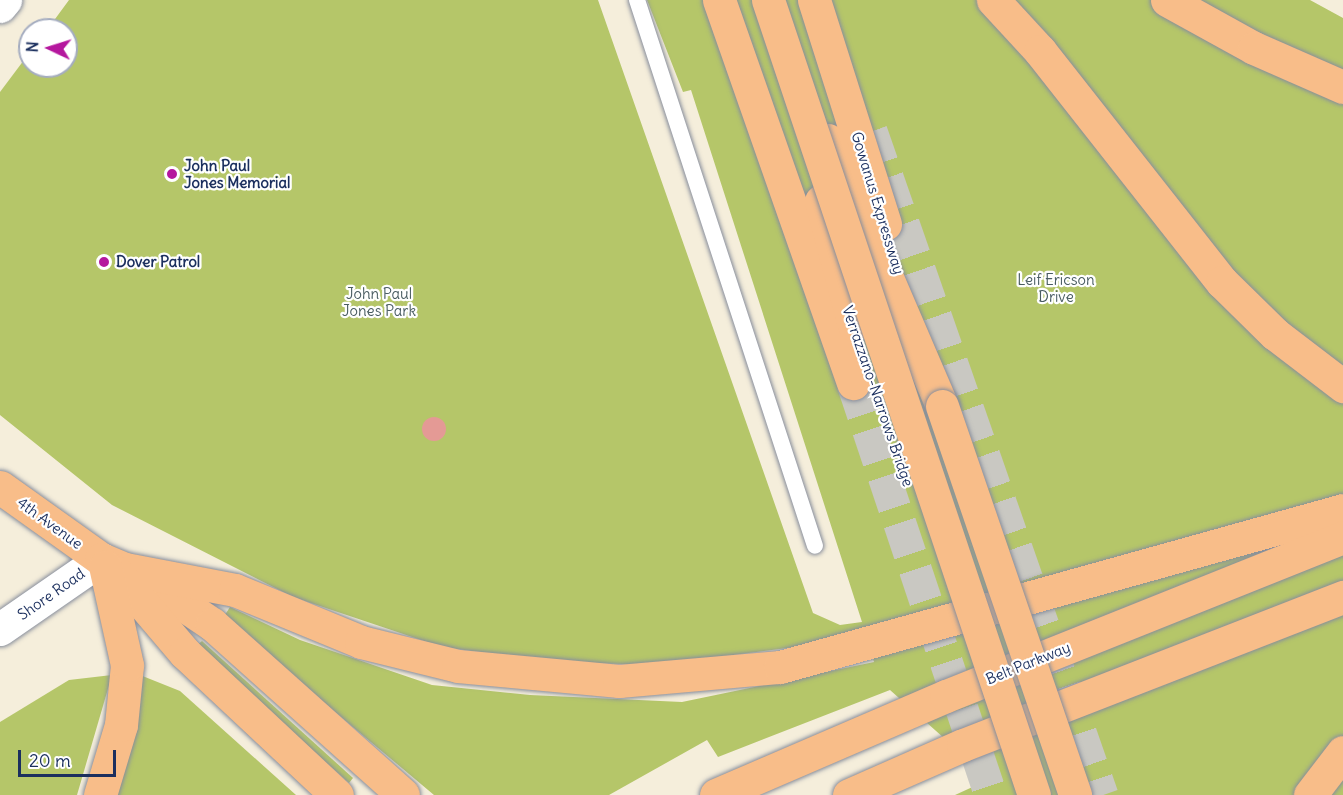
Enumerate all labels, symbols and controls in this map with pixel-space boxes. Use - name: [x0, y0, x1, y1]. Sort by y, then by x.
- north arrow: [18, 18, 78, 78]
- text: N: [22, 41, 42, 53]
- street label: Gowanus Expressway: [848, 129, 908, 277]
- place label: John Paul Jones Memorial: [184, 156, 290, 191]
- marker: John Paul Jones Memorial: [165, 167, 179, 181]
- place label: Dover Patrol: [116, 253, 200, 271]
- marker: Dover Patrol: [97, 255, 111, 269]
- park label: Leif Ericson Drive: [1017, 270, 1095, 305]
- park label: John Paul Jones Park: [342, 284, 416, 319]
- street label: Verrazzano-Narrows Bridge: [839, 303, 917, 489]
- street label: 4th Avenue: [14, 493, 86, 553]
- street label: Shore Road: [14, 564, 88, 624]
- street label: Belt Parkway: [983, 638, 1073, 688]
- scale bar: [21, 738, 118, 776]
- text: 20 m: [29, 749, 71, 772]

